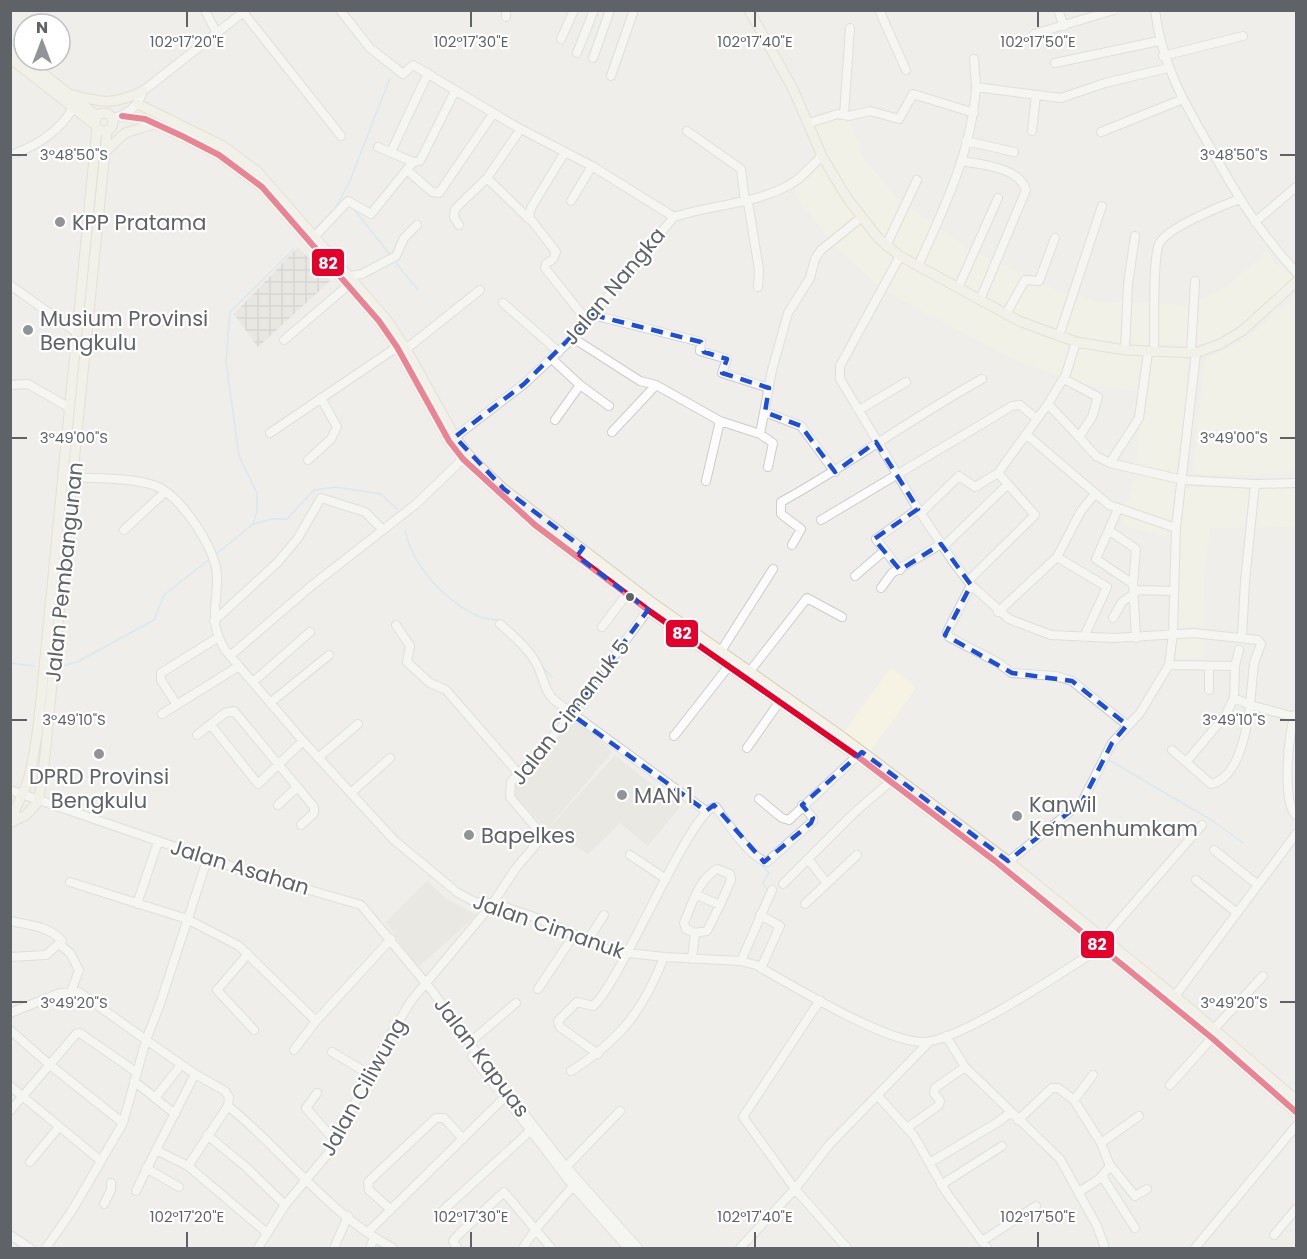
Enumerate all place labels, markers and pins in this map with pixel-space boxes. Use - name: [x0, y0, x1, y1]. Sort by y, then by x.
- place label: KPP Pratama: [72, 208, 206, 237]
- marker: KPP Pratama: [53, 215, 67, 229]
- place label: Musium Provinsi Bengkulu: [40, 304, 208, 357]
- marker: Musium Provinsi Bengkulu: [21, 323, 35, 337]
- unlabelled marker: [624, 591, 636, 603]
- marker: DPRD Provinsi Bengkulu: [92, 747, 106, 761]
- place label: DPRD Provinsi Bengkulu: [29, 762, 169, 815]
- place label: MAN 1: [634, 781, 693, 810]
- marker: MAN 1: [615, 788, 629, 802]
- place label: Kanwil Kemenhumkam: [1029, 790, 1198, 843]
- marker: Kanwil Kemenhumkam: [1010, 809, 1024, 823]
- place label: Bapelkes: [481, 821, 575, 850]
- marker: Bapelkes: [462, 828, 476, 842]

